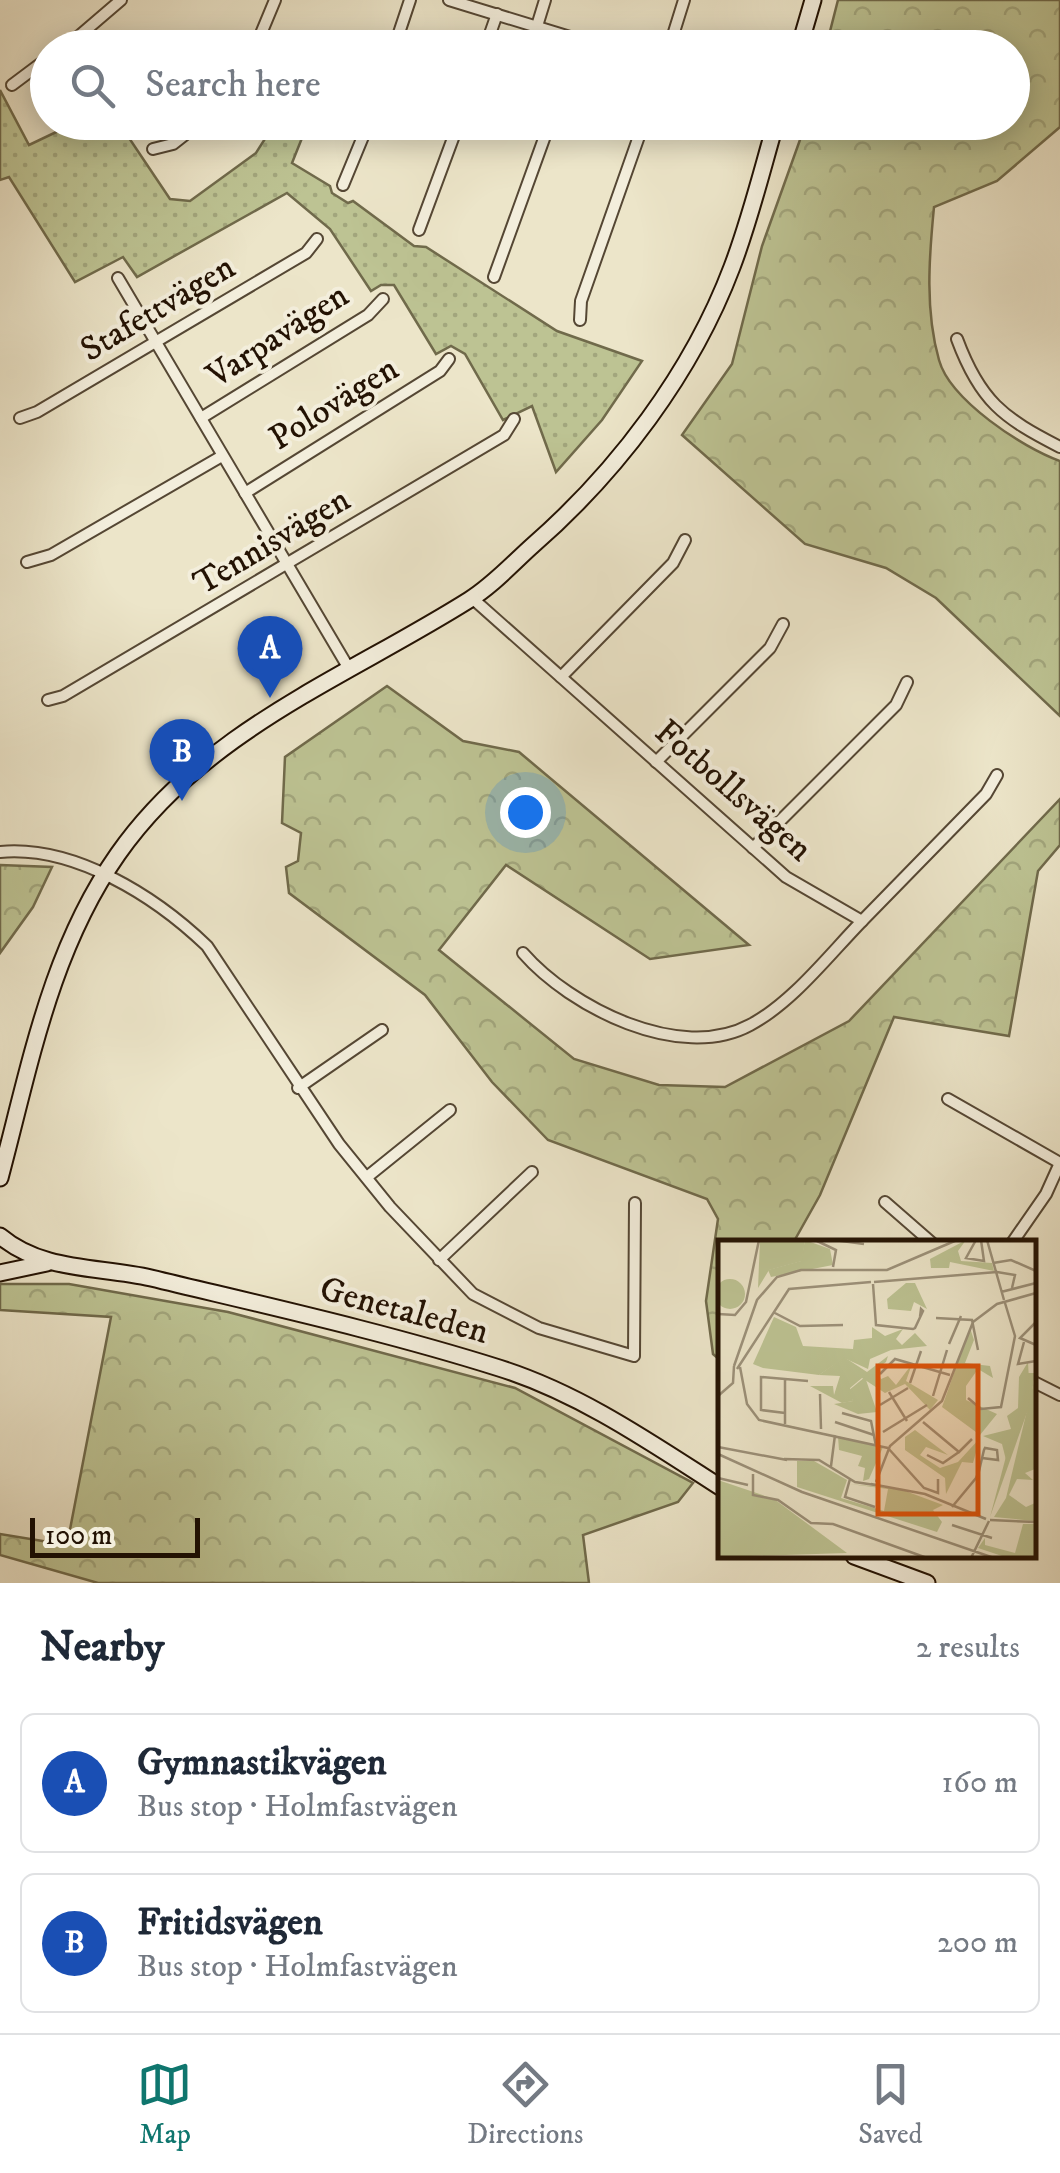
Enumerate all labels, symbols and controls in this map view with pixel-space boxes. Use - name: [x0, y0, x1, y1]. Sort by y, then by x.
- search box: [30, 30, 1030, 140]
- icon: search: [65, 58, 120, 113]
- text: Search here: [145, 61, 321, 109]
- street label: Stafettvägen: [73, 246, 243, 372]
- street label: Varpavägen: [198, 274, 357, 399]
- street label: Polovägen: [261, 347, 407, 461]
- street label: Tennisvägen: [186, 478, 358, 606]
- pin: A: [238, 616, 302, 698]
- street label: Fotbollsvägen: [645, 711, 821, 871]
- pin: B: [150, 718, 214, 801]
- your location: [500, 787, 551, 838]
- inset map: [718, 1240, 1035, 1558]
- street label: Genetaleden: [315, 1267, 493, 1355]
- scale bar: [30, 1513, 200, 1558]
- text: 100 m: [45, 1518, 112, 1553]
- text: Nearby: [40, 1622, 164, 1674]
- text: 2 results: [916, 1628, 1020, 1668]
- text: Gymnastikvägen: [137, 1739, 387, 1787]
- text: A: [64, 1763, 85, 1803]
- text: 160 m: [942, 1763, 1018, 1803]
- text: Bus stop · Holmfastvägen: [137, 1787, 458, 1827]
- text: Fritidsvägen: [137, 1899, 323, 1947]
- text: B: [64, 1923, 85, 1963]
- text: 200 m: [937, 1923, 1018, 1963]
- text: Bus stop · Holmfastvägen: [137, 1947, 458, 1987]
- tab: Map: [137, 2057, 192, 2152]
- tab: Directions: [467, 2057, 583, 2152]
- tab: Saved: [858, 2057, 923, 2152]

